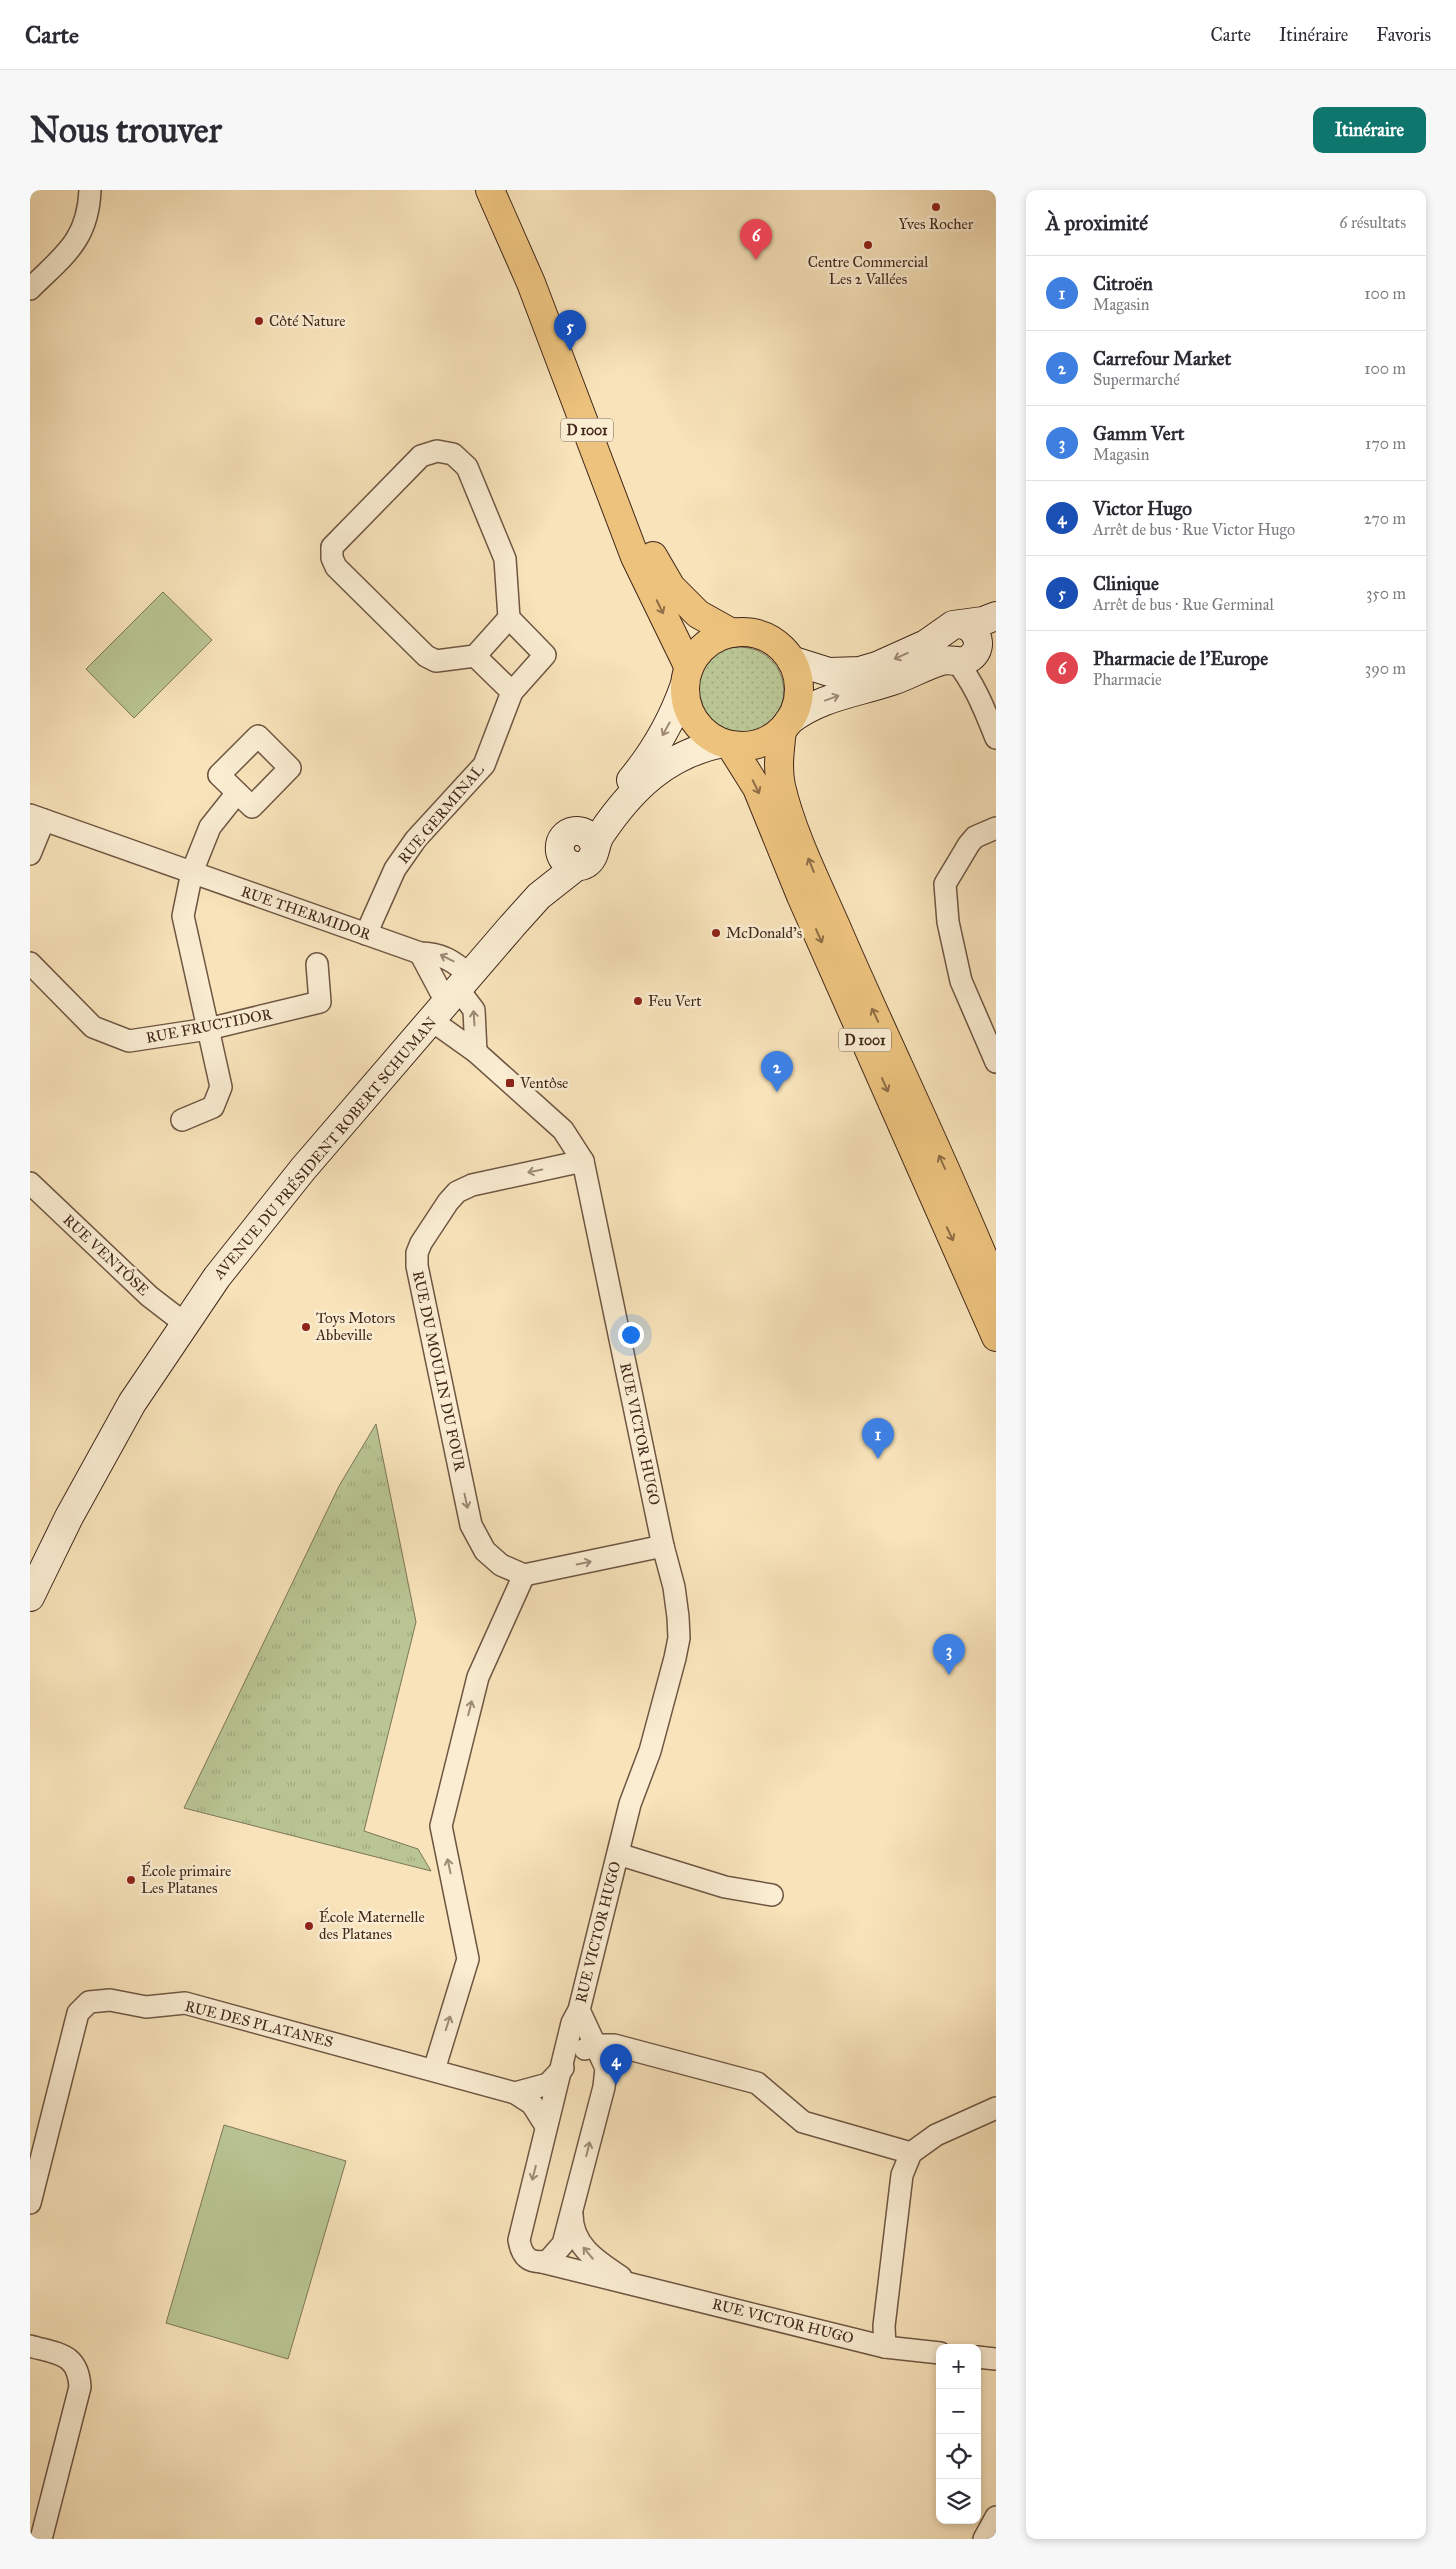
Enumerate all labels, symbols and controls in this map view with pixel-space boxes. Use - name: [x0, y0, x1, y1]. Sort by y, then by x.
- text: Carte: [25, 20, 79, 50]
- text: Carte: [1211, 24, 1251, 46]
- text: Itinéraire: [1279, 24, 1348, 46]
- text: Favoris: [1376, 24, 1431, 46]
- button: Itinéraire: [1313, 107, 1426, 153]
- text: Nous trouver: [30, 109, 222, 152]
- marker: Yves Rocher: [930, 201, 942, 213]
- text: À proximité: [1046, 210, 1148, 236]
- text: 6 résultats: [1339, 213, 1406, 232]
- place label: Yves Rocher: [899, 215, 974, 233]
- pin: 6: [740, 219, 772, 260]
- marker: Centre Commercial Les 2 Vallées: [862, 239, 874, 251]
- place label: Centre Commercial Les 2 Vallées: [808, 253, 929, 288]
- text: Citroën: [1093, 272, 1153, 295]
- text: 1: [1059, 284, 1065, 303]
- text: 100 m: [1364, 284, 1406, 303]
- text: Magasin: [1093, 295, 1149, 314]
- pin: 5: [554, 310, 586, 351]
- place label: Côté Nature: [269, 312, 345, 330]
- marker: Côté Nature: [253, 315, 265, 327]
- text: Carrefour Market: [1093, 347, 1231, 370]
- text: 2: [1058, 359, 1066, 378]
- text: 100 m: [1364, 359, 1406, 378]
- text: Supermarché: [1093, 370, 1180, 389]
- road number: D 1001: [561, 418, 613, 442]
- text: Gamm Vert: [1093, 422, 1185, 445]
- text: 3: [1059, 434, 1065, 453]
- text: 170 m: [1365, 434, 1406, 453]
- text: Magasin: [1093, 445, 1149, 464]
- text: Victor Hugo: [1093, 497, 1192, 520]
- text: 4: [1058, 509, 1066, 528]
- text: 270 m: [1364, 509, 1406, 528]
- text: Arrêt de bus · Rue Victor Hugo: [1093, 520, 1295, 539]
- text: Clinique: [1093, 572, 1159, 595]
- text: 5: [1058, 584, 1066, 603]
- text: 350 m: [1366, 584, 1406, 603]
- text: Arrêt de bus · Rue Germinal: [1093, 595, 1274, 614]
- one-way arrow: [656, 599, 665, 614]
- text: Pharmacie de l'Europe: [1093, 647, 1268, 670]
- one-way arrow: [894, 652, 909, 662]
- text: 6: [1058, 659, 1066, 678]
- text: 390 m: [1365, 659, 1406, 678]
- text: Pharmacie: [1093, 670, 1162, 689]
- one-way arrow: [824, 693, 839, 702]
- one-way arrow: [661, 721, 671, 736]
- street label: RUE GERMINAL: [394, 761, 488, 867]
- one-way arrow: [751, 779, 761, 794]
- one-way arrow: [805, 858, 815, 873]
- street label: RUE THERMIDOR: [239, 882, 374, 944]
- place label: McDonald's: [726, 924, 802, 942]
- marker: McDonald's: [710, 927, 722, 939]
- one-way arrow: [814, 928, 824, 943]
- one-way arrow: [440, 953, 455, 963]
- place label: Feu Vert: [648, 992, 702, 1010]
- marker: Feu Vert: [632, 995, 644, 1007]
- street label: RUE FRUCTIDOR: [144, 1005, 274, 1047]
- one-way arrow: [869, 1008, 879, 1023]
- one-way arrow: [469, 1010, 479, 1026]
- street label: AVENUE DU PRÉSIDENT ROBERT SCHUMAN: [208, 1012, 440, 1284]
- road number: D 1001: [839, 1028, 891, 1052]
- pin: 2: [761, 1051, 793, 1092]
- place label: Ventôse: [519, 1074, 568, 1092]
- marker: Ventôse: [504, 1077, 516, 1089]
- one-way arrow: [880, 1077, 890, 1092]
- one-way arrow: [937, 1155, 947, 1170]
- one-way arrow: [528, 1167, 544, 1177]
- street label: RUE VENTÔSE: [59, 1211, 153, 1300]
- one-way arrow: [945, 1226, 955, 1241]
- street label: RUE DU MOULIN DU FOUR: [409, 1269, 469, 1473]
- place label: Toys Motors Abbeville: [315, 1309, 395, 1344]
- marker: Toys Motors Abbeville: [300, 1321, 312, 1333]
- your location: [618, 1322, 644, 1348]
- street label: RUE VICTOR HUGO: [616, 1361, 664, 1507]
- pin: 1: [862, 1418, 894, 1459]
- one-way arrow: [461, 1492, 471, 1508]
- one-way arrow: [576, 1557, 592, 1567]
- pin: 3: [933, 1634, 965, 1675]
- one-way arrow: [466, 1701, 475, 1717]
- one-way arrow: [444, 1859, 453, 1875]
- street label: RUE VICTOR HUGO: [572, 1859, 624, 2005]
- place label: École primaire Les Platanes: [141, 1861, 231, 1897]
- marker: École primaire Les Platanes: [125, 1874, 137, 1886]
- place label: École Maternelle des Platanes: [319, 1907, 425, 1943]
- marker: École Maternelle des Platanes: [303, 1920, 315, 1932]
- street label: RUE DES PLATANES: [183, 1997, 335, 2051]
- one-way arrow: [444, 2016, 453, 2032]
- pin: 4: [600, 2044, 632, 2085]
- one-way arrow: [584, 2142, 593, 2158]
- one-way arrow: [529, 2165, 539, 2181]
- one-way arrow: [583, 2247, 594, 2260]
- street label: RUE VICTOR HUGO: [710, 2295, 856, 2347]
- map controls: [936, 2344, 981, 2524]
- button: +: [936, 2344, 981, 2389]
- button: −: [936, 2389, 981, 2434]
- button: locate: [936, 2434, 981, 2479]
- button: layers: [936, 2479, 981, 2524]

